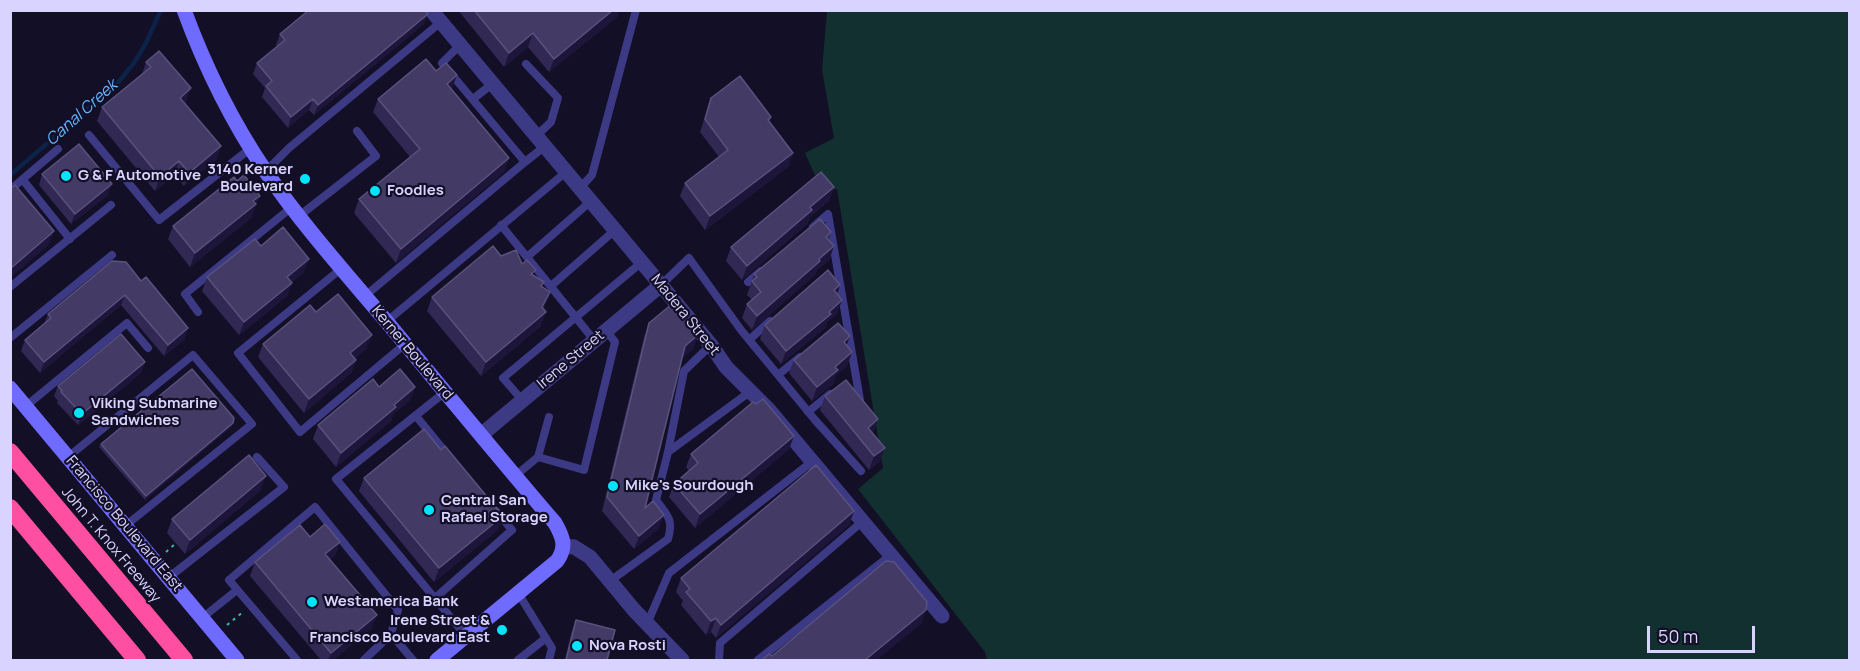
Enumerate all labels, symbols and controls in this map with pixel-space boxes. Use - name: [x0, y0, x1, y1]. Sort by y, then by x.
- water label: Canal Creek: [42, 76, 122, 150]
- place label: 3140 Kerner Boulevard: [207, 161, 293, 196]
- place label: G & F Automotive: [78, 167, 201, 185]
- marker: G & F Automotive: [59, 169, 73, 183]
- marker: 3140 Kerner Boulevard: [298, 172, 312, 186]
- place label: Foodles: [387, 182, 444, 200]
- marker: Foodles: [368, 184, 382, 198]
- street label: Madera Street: [647, 271, 723, 359]
- street label: Kerner Boulevard: [367, 302, 457, 404]
- street label: Irene Street: [534, 327, 608, 393]
- place label: Viking Submarine Sandwiches: [91, 395, 218, 430]
- marker: Viking Submarine Sandwiches: [72, 406, 86, 420]
- street label: Francisco Boulevard East: [62, 452, 186, 596]
- place label: Mike's Sourdough: [625, 477, 754, 495]
- marker: Mike's Sourdough: [606, 479, 620, 493]
- street label: John T. Knox Freeway: [57, 484, 165, 606]
- place label: Central San Rafael Storage: [441, 492, 548, 527]
- marker: Central San Rafael Storage: [422, 503, 436, 517]
- place label: Westamerica Bank: [324, 593, 458, 611]
- marker: Westamerica Bank: [305, 595, 319, 609]
- place label: Irene Street & Francisco Boulevard East: [309, 612, 490, 647]
- scale bar: [1650, 614, 1758, 652]
- marker: Irene Street & Francisco Boulevard East: [495, 623, 509, 637]
- text: 50 m: [1658, 624, 1698, 648]
- place label: Nova Rosti: [589, 637, 666, 655]
- marker: Nova Rosti: [570, 639, 584, 653]

